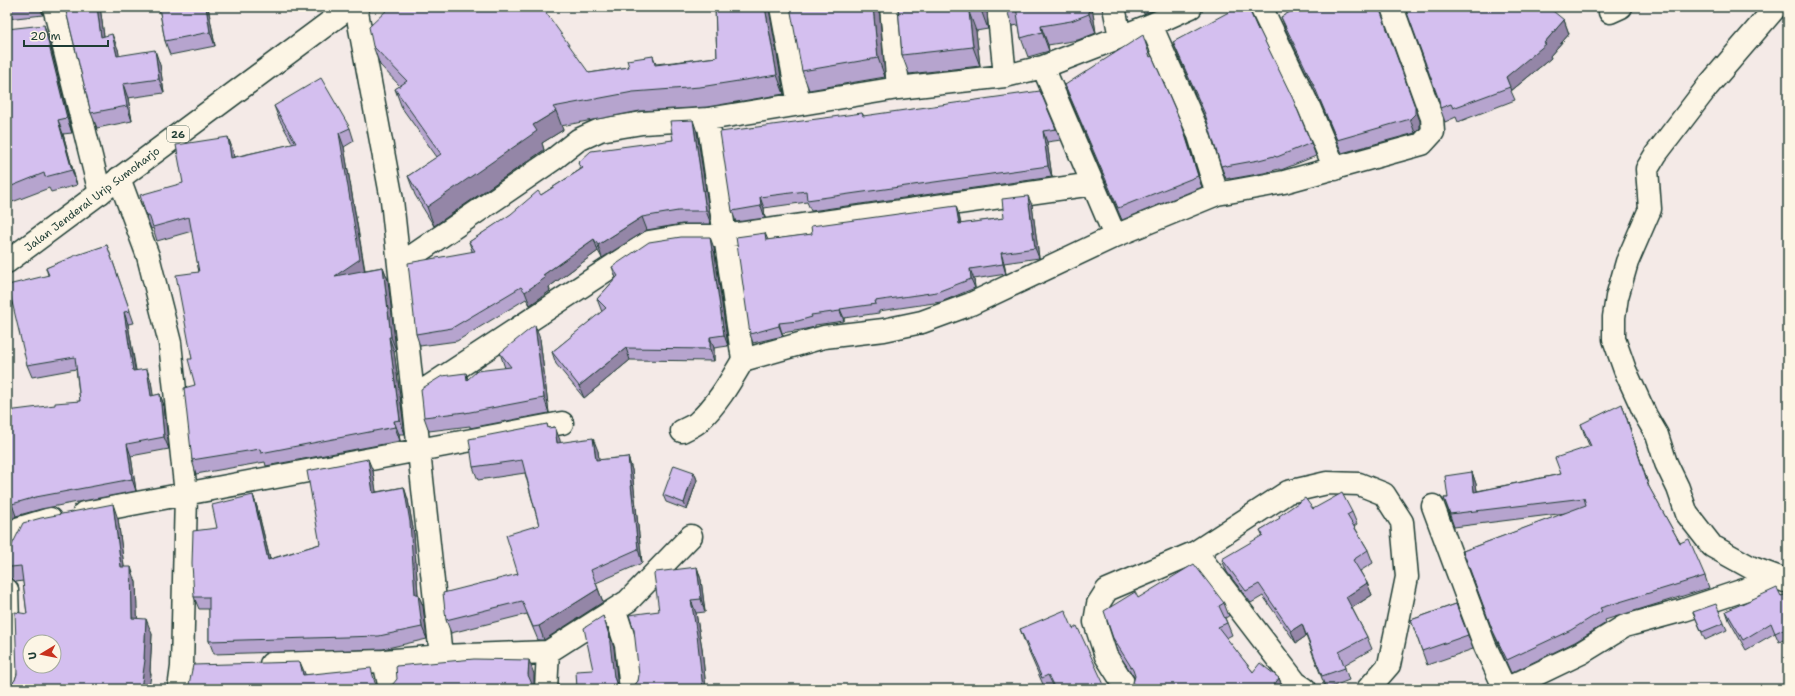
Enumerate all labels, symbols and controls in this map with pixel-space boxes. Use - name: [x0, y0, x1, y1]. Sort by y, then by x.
- scale bar: [24, 22, 108, 48]
- text: 20 m: [30, 28, 61, 44]
- road number: 26: [167, 126, 189, 142]
- street label: Jalan Jenderal Urip Sumoharjo: [22, 143, 163, 255]
- north arrow: [22, 634, 62, 674]
- text: U: [25, 651, 41, 661]

